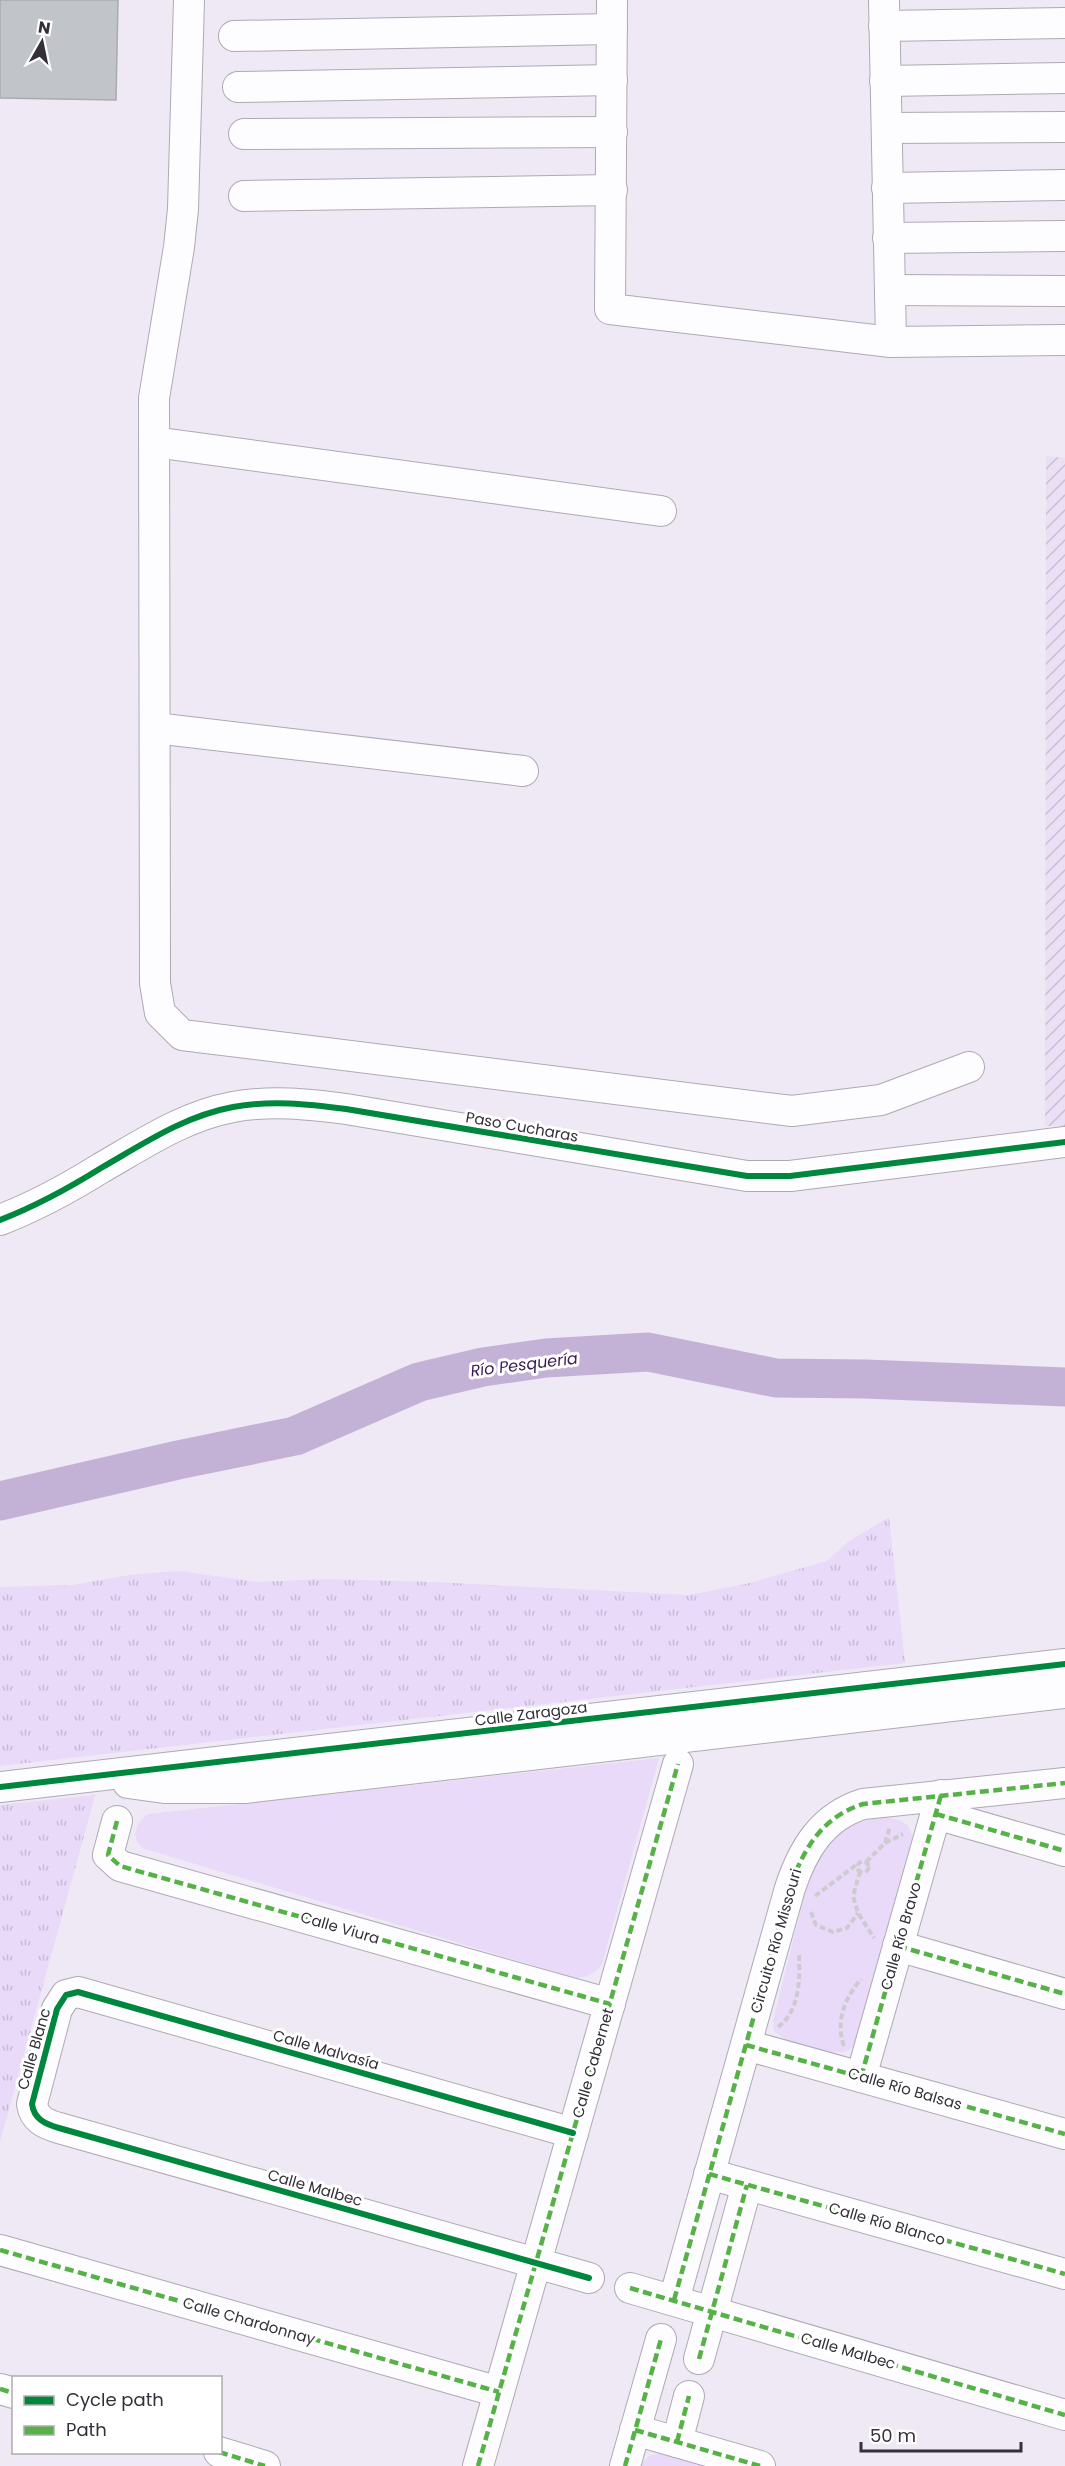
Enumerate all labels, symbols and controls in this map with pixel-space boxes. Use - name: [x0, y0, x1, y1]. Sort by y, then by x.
- north arrow: [12, 12, 72, 72]
- text: N: [37, 15, 52, 40]
- street label: Paso Cucharas: [464, 1106, 580, 1147]
- water label: Río Pesquería: [469, 1346, 579, 1382]
- street label: Calle Zaragoza: [474, 1696, 588, 1731]
- street label: Circuito Río Missouri: [745, 1866, 806, 2016]
- street label: Calle Río Bravo: [875, 1879, 926, 1992]
- street label: Calle Viura: [298, 1906, 382, 1949]
- street label: Calle Cabernet: [567, 2005, 618, 2120]
- street label: Calle Blanc: [12, 2006, 55, 2092]
- street label: Calle Malvasía: [271, 2024, 382, 2075]
- street label: Calle Río Balsas: [846, 2062, 965, 2115]
- street label: Calle Malbec: [265, 2164, 365, 2211]
- street label: Calle Río Blanco: [826, 2197, 948, 2250]
- street label: Calle Chardonnay: [180, 2292, 318, 2350]
- street label: Calle Malbec: [798, 2327, 898, 2374]
- legend: [12, 2376, 222, 2454]
- text: Cycle path: [66, 2387, 164, 2412]
- scale bar: [861, 2415, 1022, 2453]
- text: Path: [66, 2417, 107, 2442]
- text: 50 m: [870, 2423, 916, 2448]

